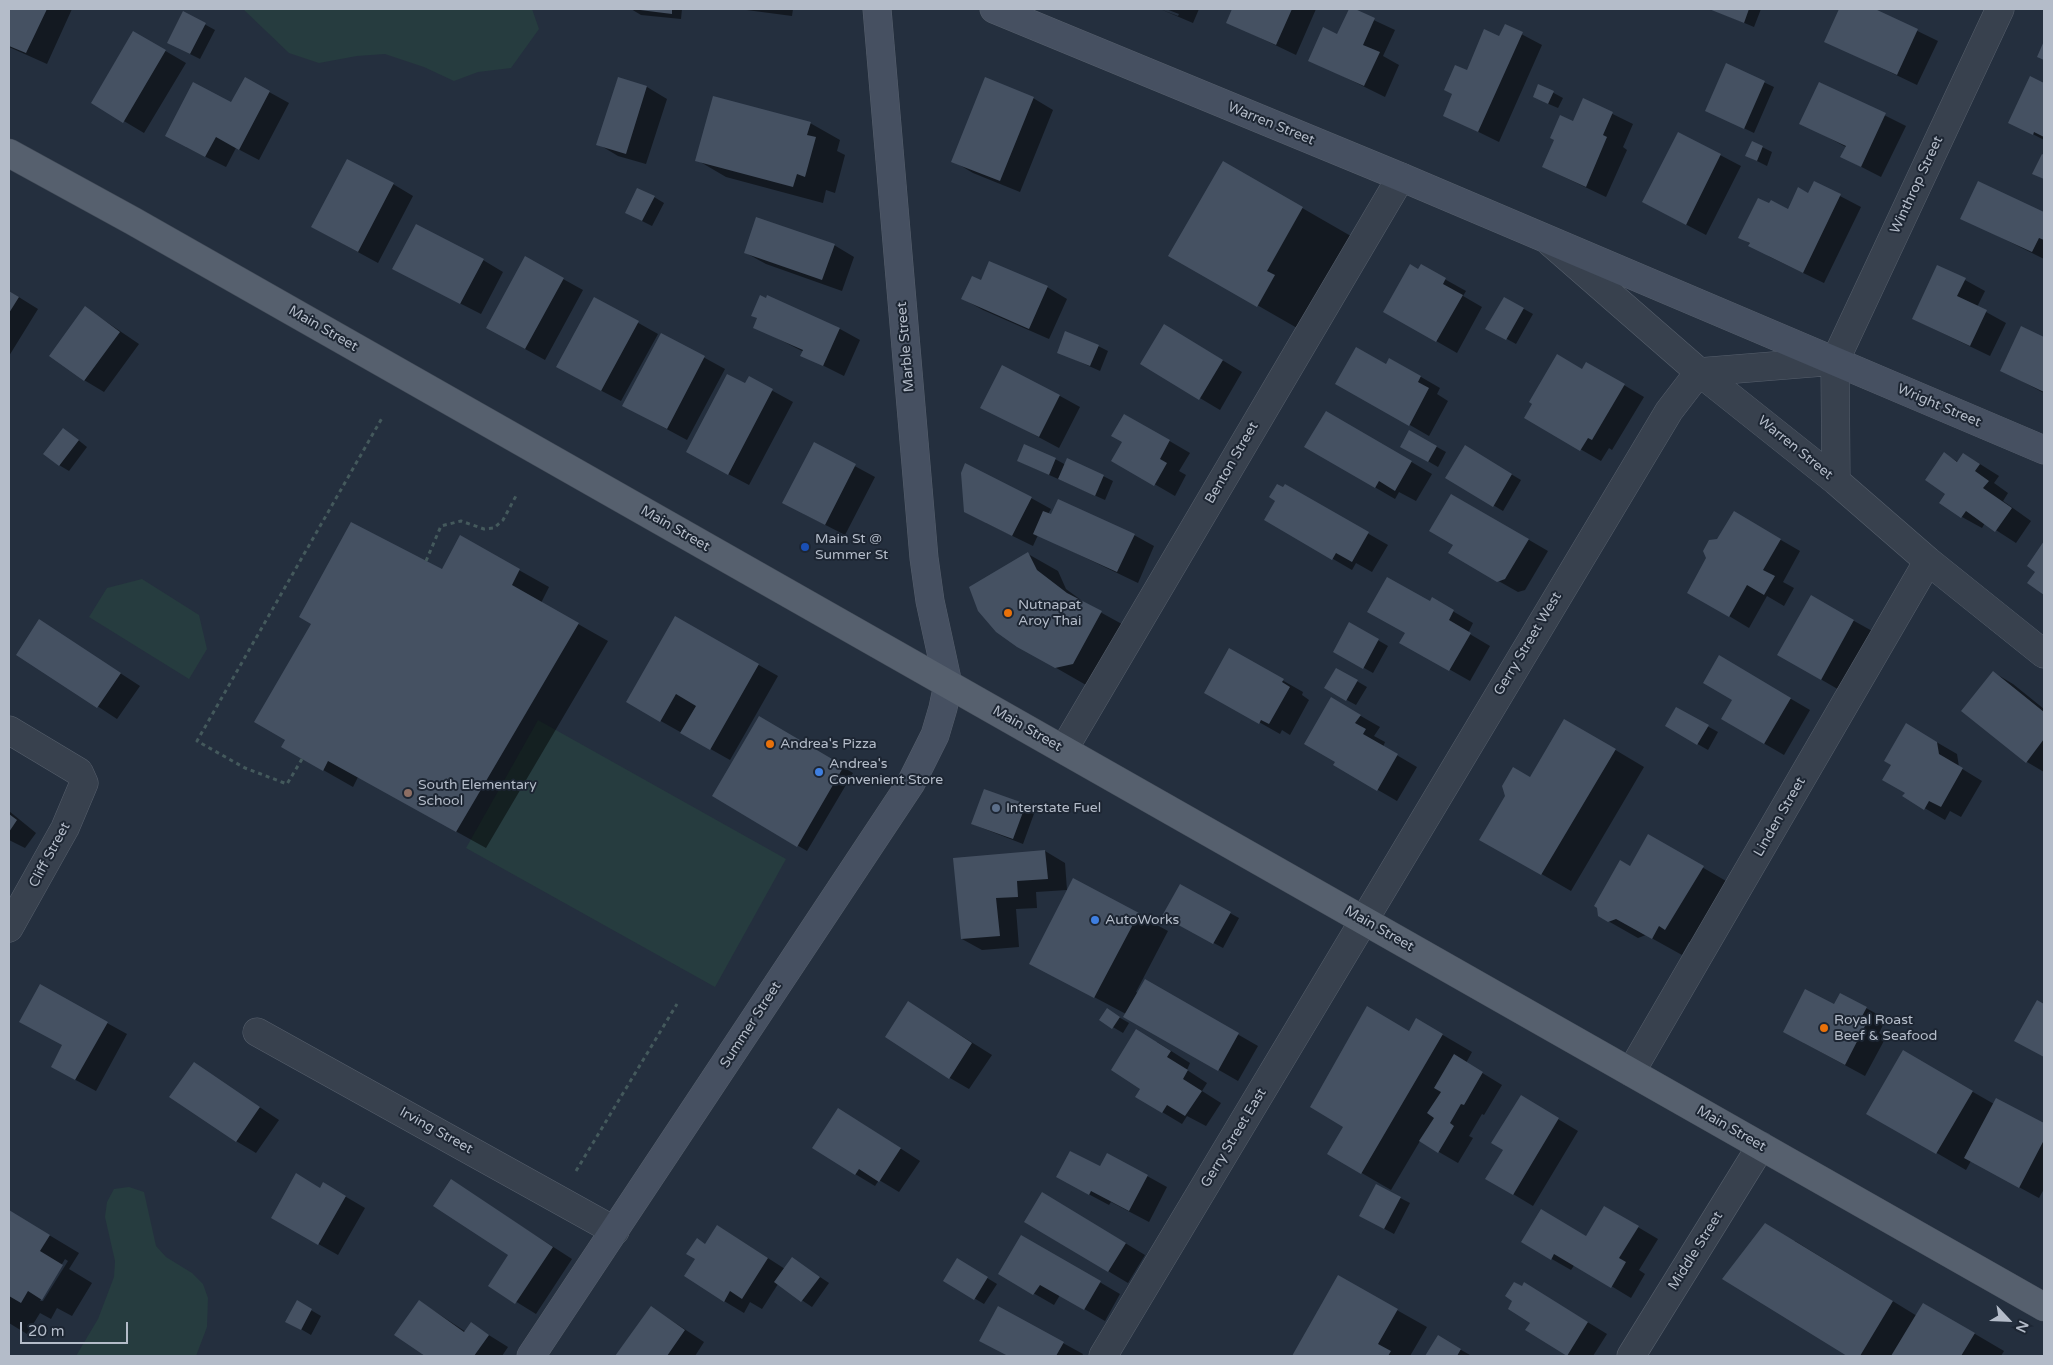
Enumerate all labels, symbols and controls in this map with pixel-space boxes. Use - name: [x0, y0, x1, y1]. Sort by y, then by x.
- street label: Warren Street: [1225, 99, 1317, 149]
- street label: Winthrop Street: [1887, 133, 1947, 237]
- street label: Marble Street: [894, 301, 918, 393]
- street label: Main Street: [285, 302, 361, 356]
- street label: Wright Street: [1895, 381, 1983, 431]
- street label: Warren Street: [1754, 412, 1836, 484]
- street label: Benton Street: [1202, 419, 1262, 507]
- street label: Main Street: [637, 502, 713, 556]
- place label: Main St @ Summer St: [815, 531, 888, 564]
- marker: Main St @ Summer St: [799, 541, 811, 553]
- street label: Gerry Street West: [1491, 589, 1565, 699]
- place label: Nutnapat Aroy Thai: [1018, 597, 1081, 630]
- marker: Nutnapat Aroy Thai: [1002, 607, 1014, 619]
- street label: Main Street: [989, 702, 1065, 756]
- place label: Andrea's Pizza: [780, 736, 877, 752]
- marker: Andrea's Pizza: [764, 738, 776, 750]
- place label: Andrea's Convenient Store: [829, 756, 943, 789]
- marker: Andrea's Convenient Store: [813, 766, 825, 778]
- street label: Linden Street: [1750, 774, 1810, 860]
- place label: South Elementary School: [418, 777, 537, 810]
- marker: South Elementary School: [402, 787, 414, 799]
- place label: Interstate Fuel: [1006, 800, 1101, 816]
- marker: Interstate Fuel: [990, 802, 1002, 814]
- street label: Cliff Street: [26, 820, 74, 890]
- street label: Main Street: [1341, 902, 1417, 956]
- place label: AutoWorks: [1105, 912, 1179, 928]
- marker: AutoWorks: [1089, 914, 1101, 926]
- street label: Summer Street: [717, 979, 785, 1071]
- place label: Royal Roast Beef & Seafood: [1834, 1012, 1937, 1044]
- marker: Royal Roast Beef & Seafood: [1818, 1022, 1830, 1034]
- street label: Gerry Street East: [1198, 1085, 1270, 1191]
- street label: Main Street: [1693, 1102, 1769, 1156]
- street label: Irving Street: [396, 1104, 476, 1158]
- street label: Middle Street: [1665, 1209, 1727, 1293]
- north arrow: [1983, 1295, 2033, 1345]
- scale bar: [22, 1312, 130, 1344]
- text: N: [2012, 1318, 2032, 1335]
- text: 20 m: [28, 1322, 65, 1340]

